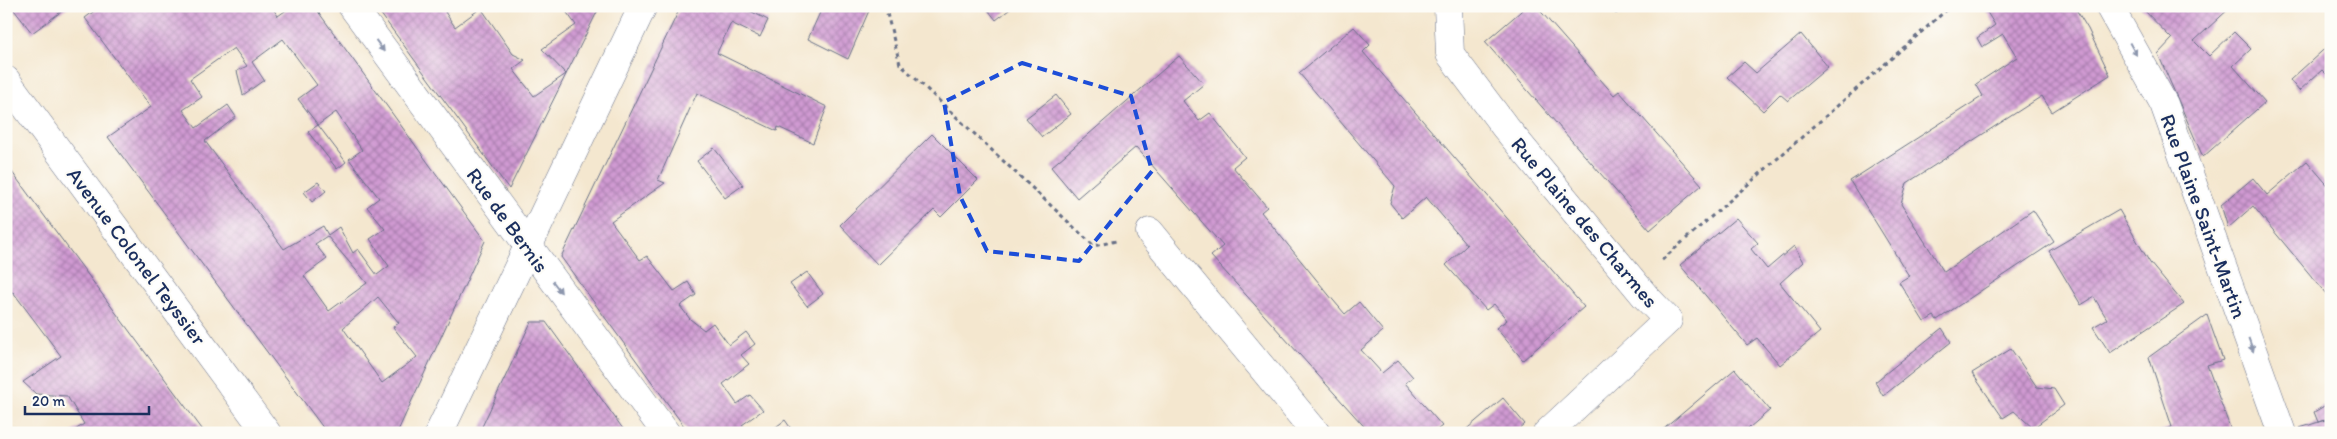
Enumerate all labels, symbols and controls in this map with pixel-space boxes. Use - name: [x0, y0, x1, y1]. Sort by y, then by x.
- one-way arrow: [375, 39, 386, 52]
- one-way arrow: [2129, 41, 2137, 56]
- street label: Rue Plaine Saint-Martin: [2155, 110, 2253, 322]
- street label: Rue Plaine des Charmes: [1506, 132, 1664, 312]
- street label: Avenue Colonel Teyssier: [62, 162, 212, 350]
- street label: Rue de Bernis: [462, 163, 554, 277]
- one-way arrow: [552, 280, 562, 294]
- one-way arrow: [2248, 338, 2255, 353]
- scale bar: [25, 384, 149, 416]
- text: 20 m: [32, 392, 66, 410]

